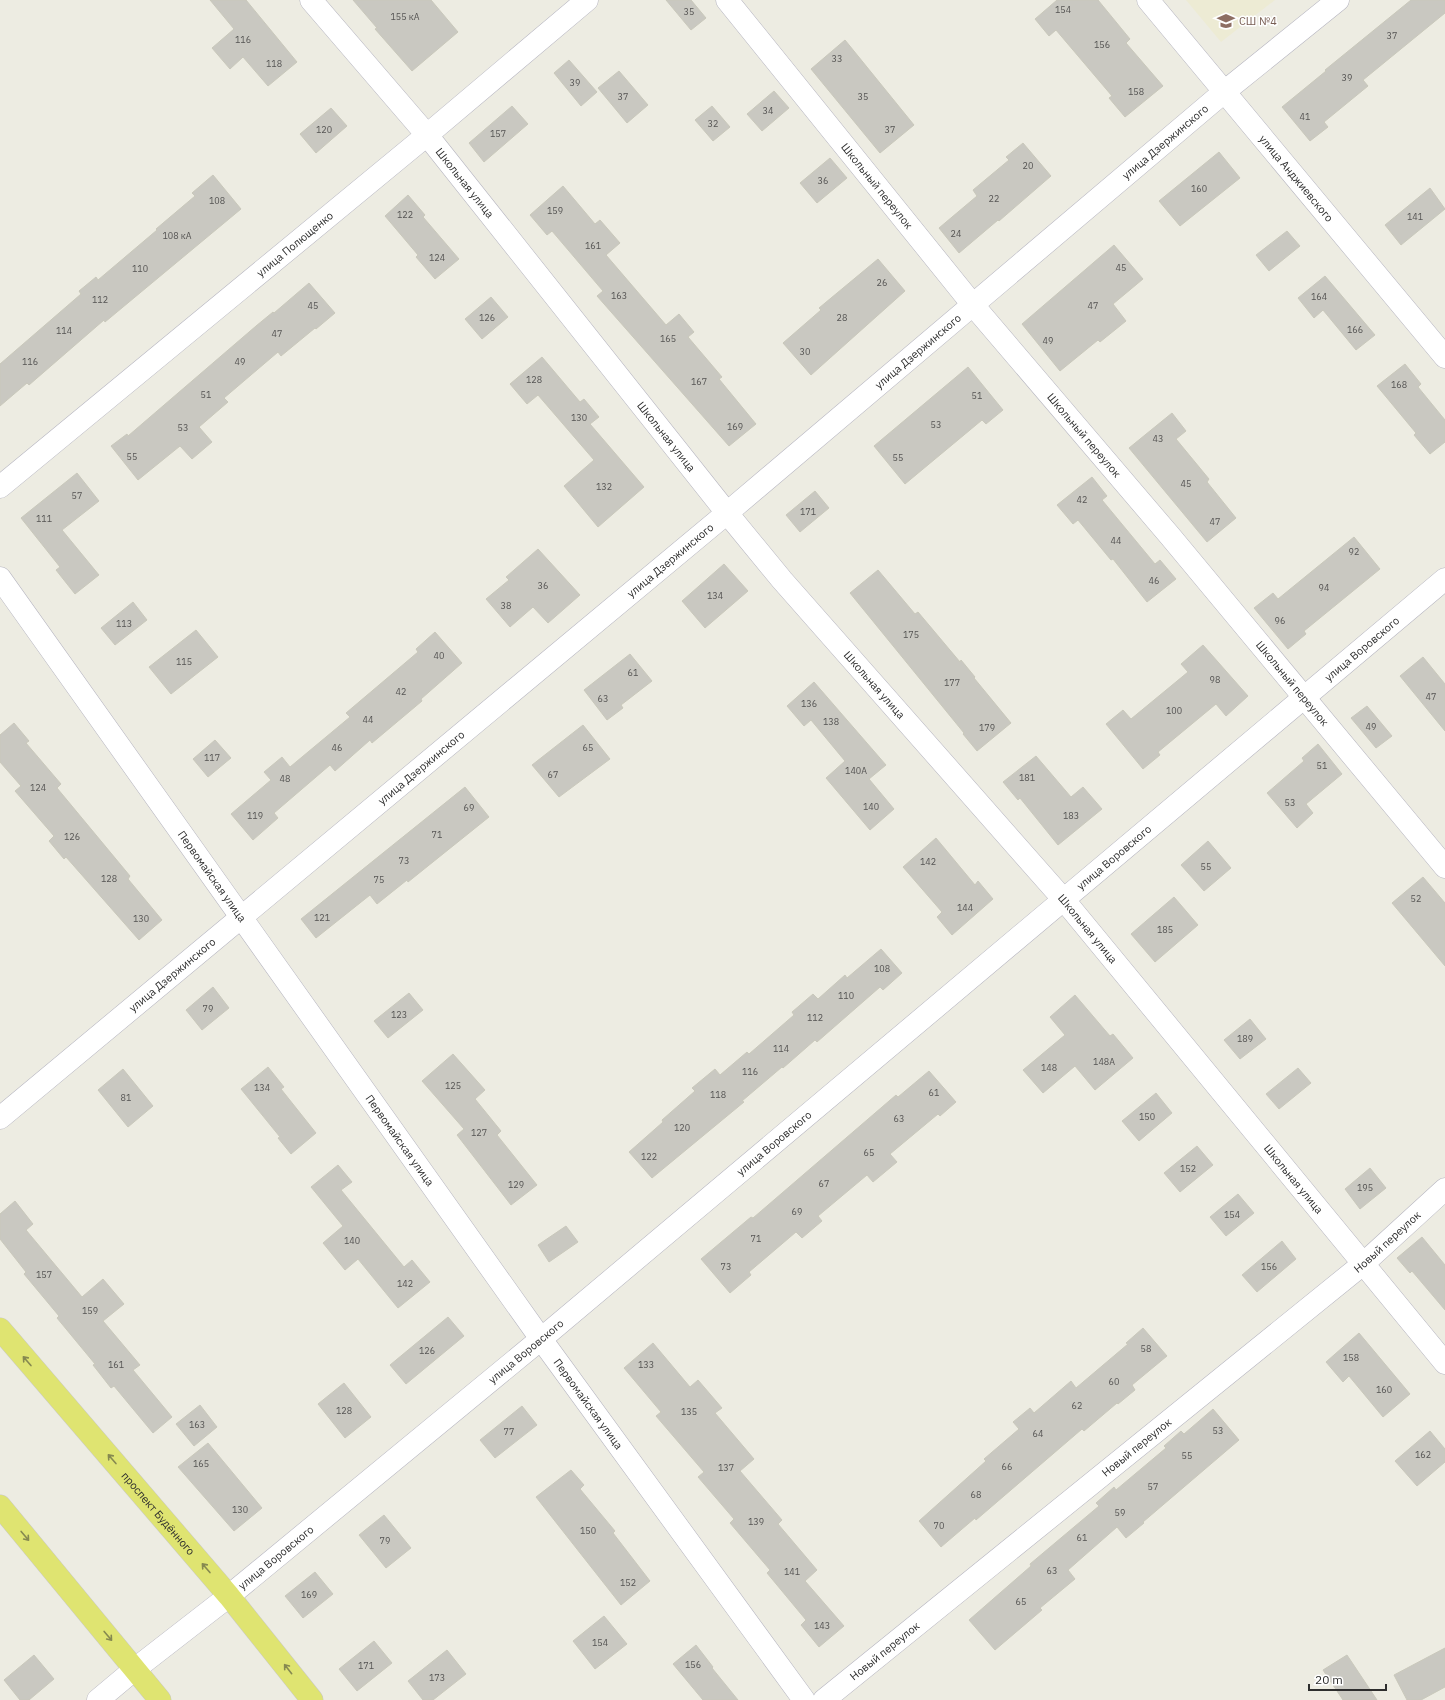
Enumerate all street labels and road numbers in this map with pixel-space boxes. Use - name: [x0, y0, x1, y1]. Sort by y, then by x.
- street label: улица Дзержинского: [1119, 101, 1211, 182]
- street label: улица Анджиевского: [1256, 132, 1337, 225]
- street label: Школьный переулок: [838, 140, 916, 232]
- street label: Школьная улица: [433, 145, 497, 221]
- street label: улица Полющенко: [254, 208, 336, 280]
- street label: улица Дзержинского: [872, 311, 964, 392]
- street label: Школьный переулок: [1044, 390, 1124, 480]
- street label: Школьная улица: [634, 399, 699, 475]
- street label: улица Дзержинского: [624, 520, 717, 600]
- street label: улица Воровского: [1322, 613, 1402, 684]
- street label: Школьный переулок: [1253, 638, 1332, 729]
- street label: Школьная улица: [841, 648, 908, 722]
- street label: улица Дзержинского: [375, 727, 467, 808]
- street label: улица Воровского: [1074, 822, 1154, 893]
- street label: Первомайская улица: [175, 828, 249, 925]
- street label: Школьная улица: [1055, 891, 1120, 966]
- street label: улица Дзержинского: [126, 935, 218, 1015]
- street label: Первомайская улица: [363, 1092, 437, 1189]
- street label: улица Воровского: [734, 1108, 814, 1179]
- street label: Школьная улица: [1261, 1141, 1326, 1217]
- street label: Новый переулок: [1351, 1208, 1423, 1276]
- street label: улица Воровского: [485, 1316, 566, 1387]
- street label: Первомайская улица: [551, 1356, 626, 1452]
- street label: Новый переулок: [1099, 1415, 1174, 1480]
- street label: проспект Будённого: [119, 1469, 198, 1558]
- street label: улица Воровского: [235, 1522, 316, 1593]
- street label: Новый переулок: [847, 1619, 922, 1683]

